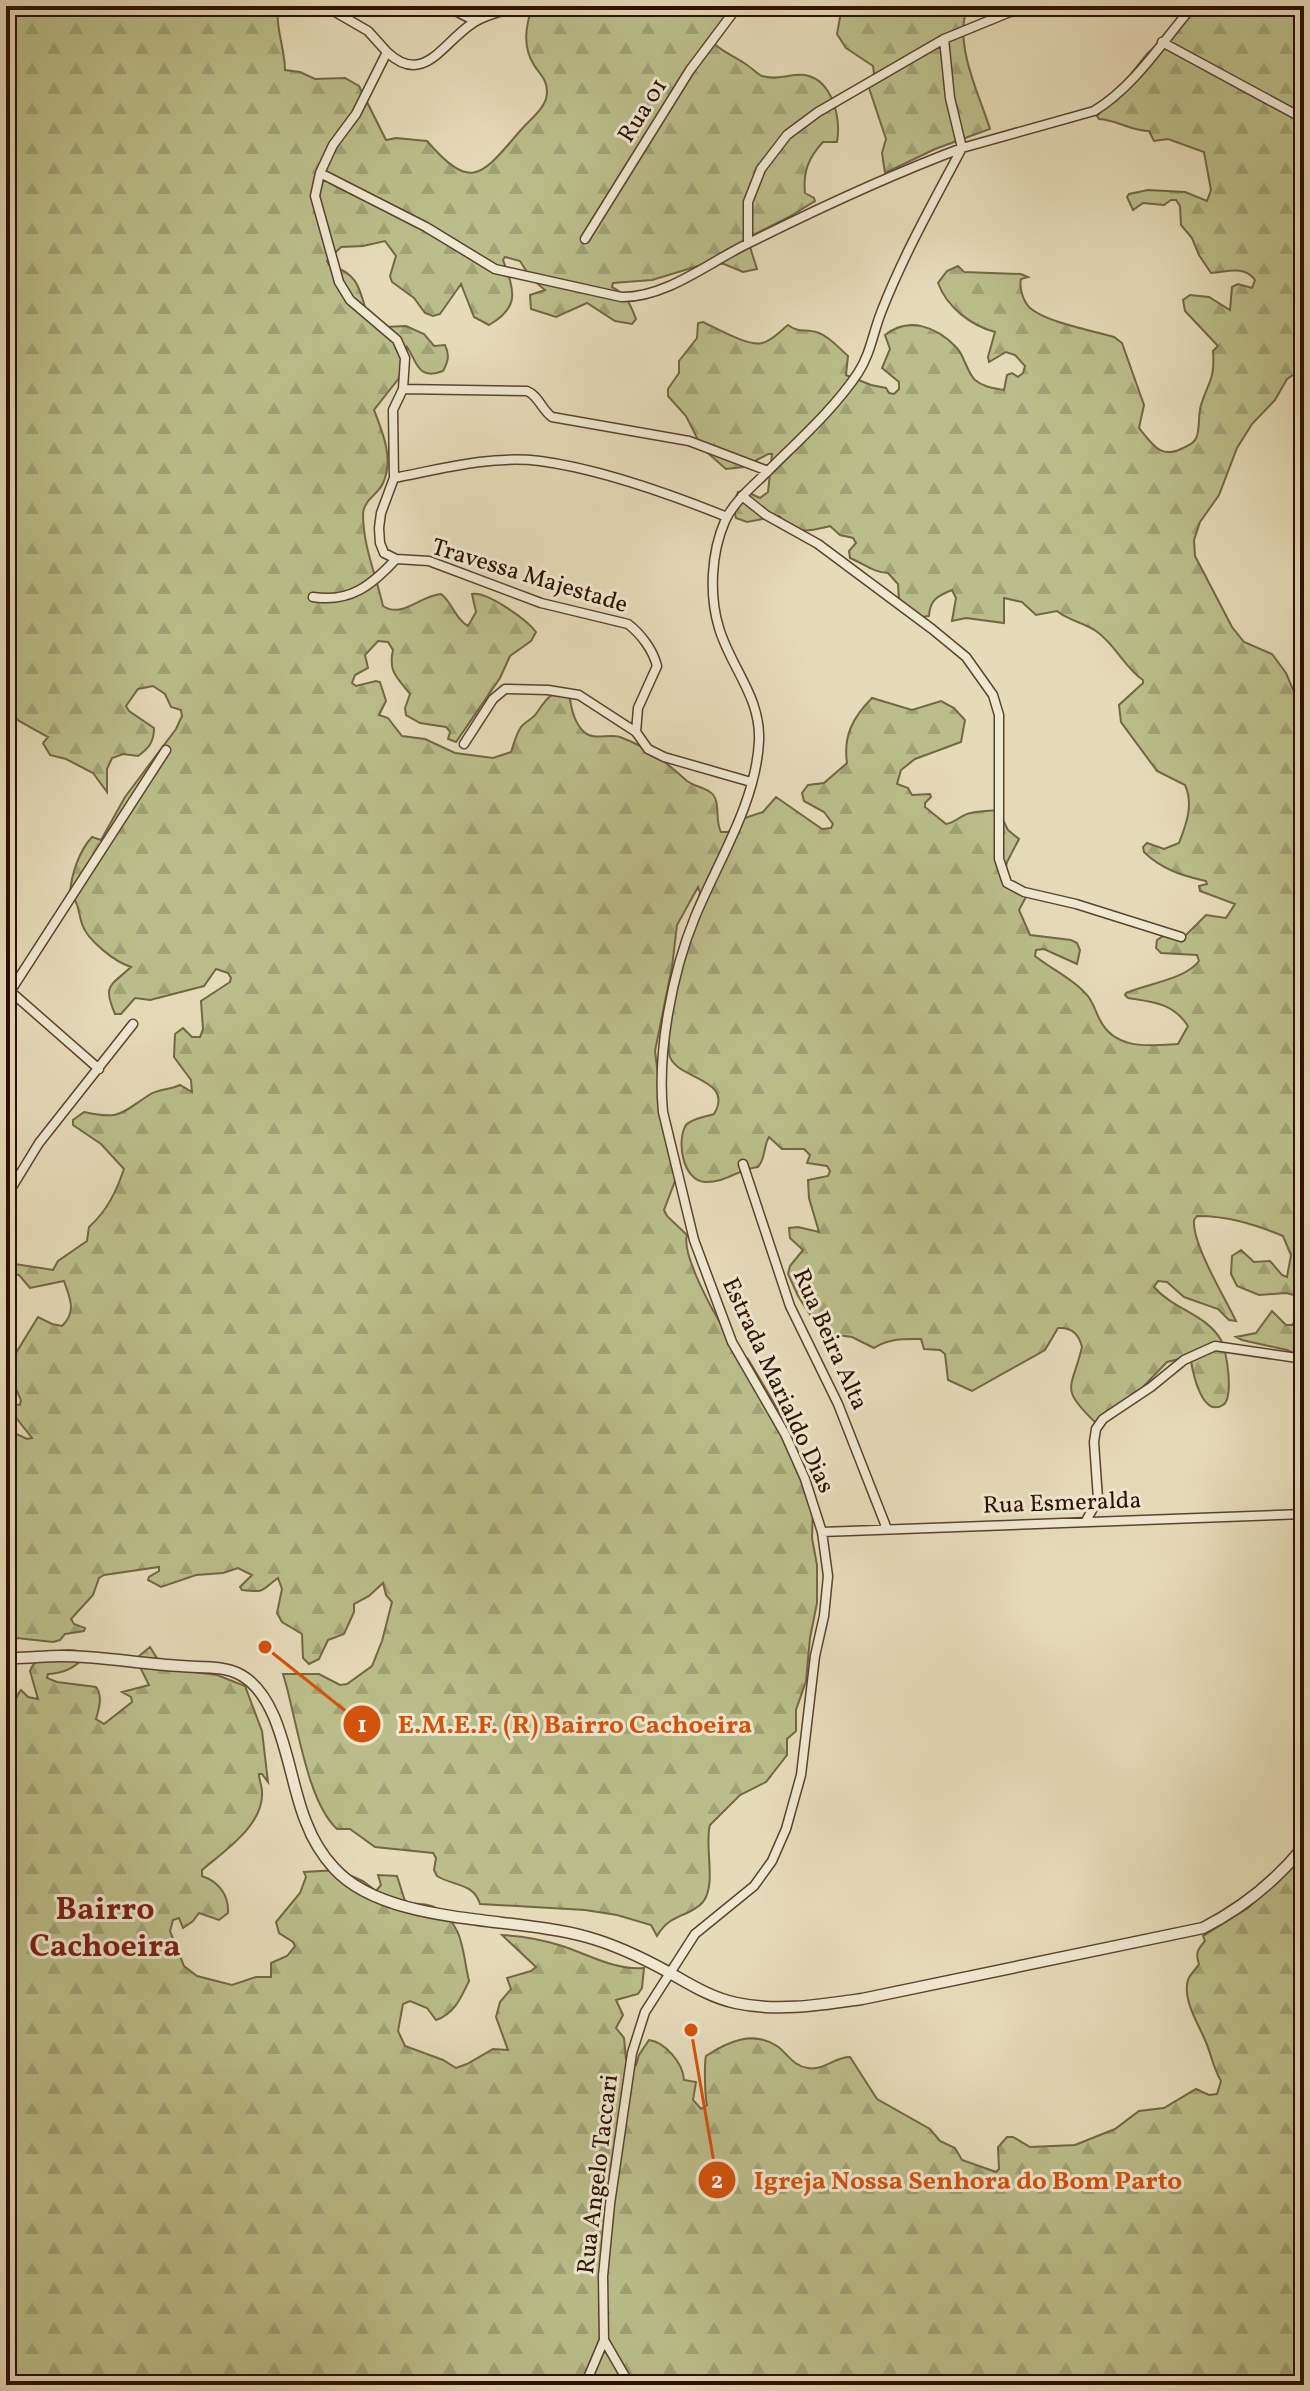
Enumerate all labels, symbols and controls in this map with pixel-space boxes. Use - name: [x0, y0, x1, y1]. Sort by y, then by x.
- street label: Rua 01: [611, 72, 677, 150]
- street label: Travessa Majestade: [427, 531, 632, 623]
- street label: Rua Beira Alta: [783, 1264, 876, 1416]
- street label: Estrada Marialdo Dias: [712, 1273, 842, 1499]
- street label: Rua Esmeralda: [982, 1484, 1142, 1524]
- callout: E.M.E.F. (R) Bairro Cachoeira: [342, 1699, 769, 1749]
- text: E.M.E.F. (R) Bairro Cachoeira: [398, 1708, 752, 1744]
- text: 1: [357, 1709, 367, 1743]
- district label: Bairro Cachoeira: [29, 1889, 181, 1970]
- street label: Rua Angelo Taccari: [570, 2072, 628, 2276]
- callout: Igreja Nossa Senhora do Bom Parto: [697, 2155, 1198, 2205]
- text: Igreja Nossa Senhora do Bom Parto: [754, 2164, 1182, 2200]
- text: 2: [711, 2165, 723, 2199]

